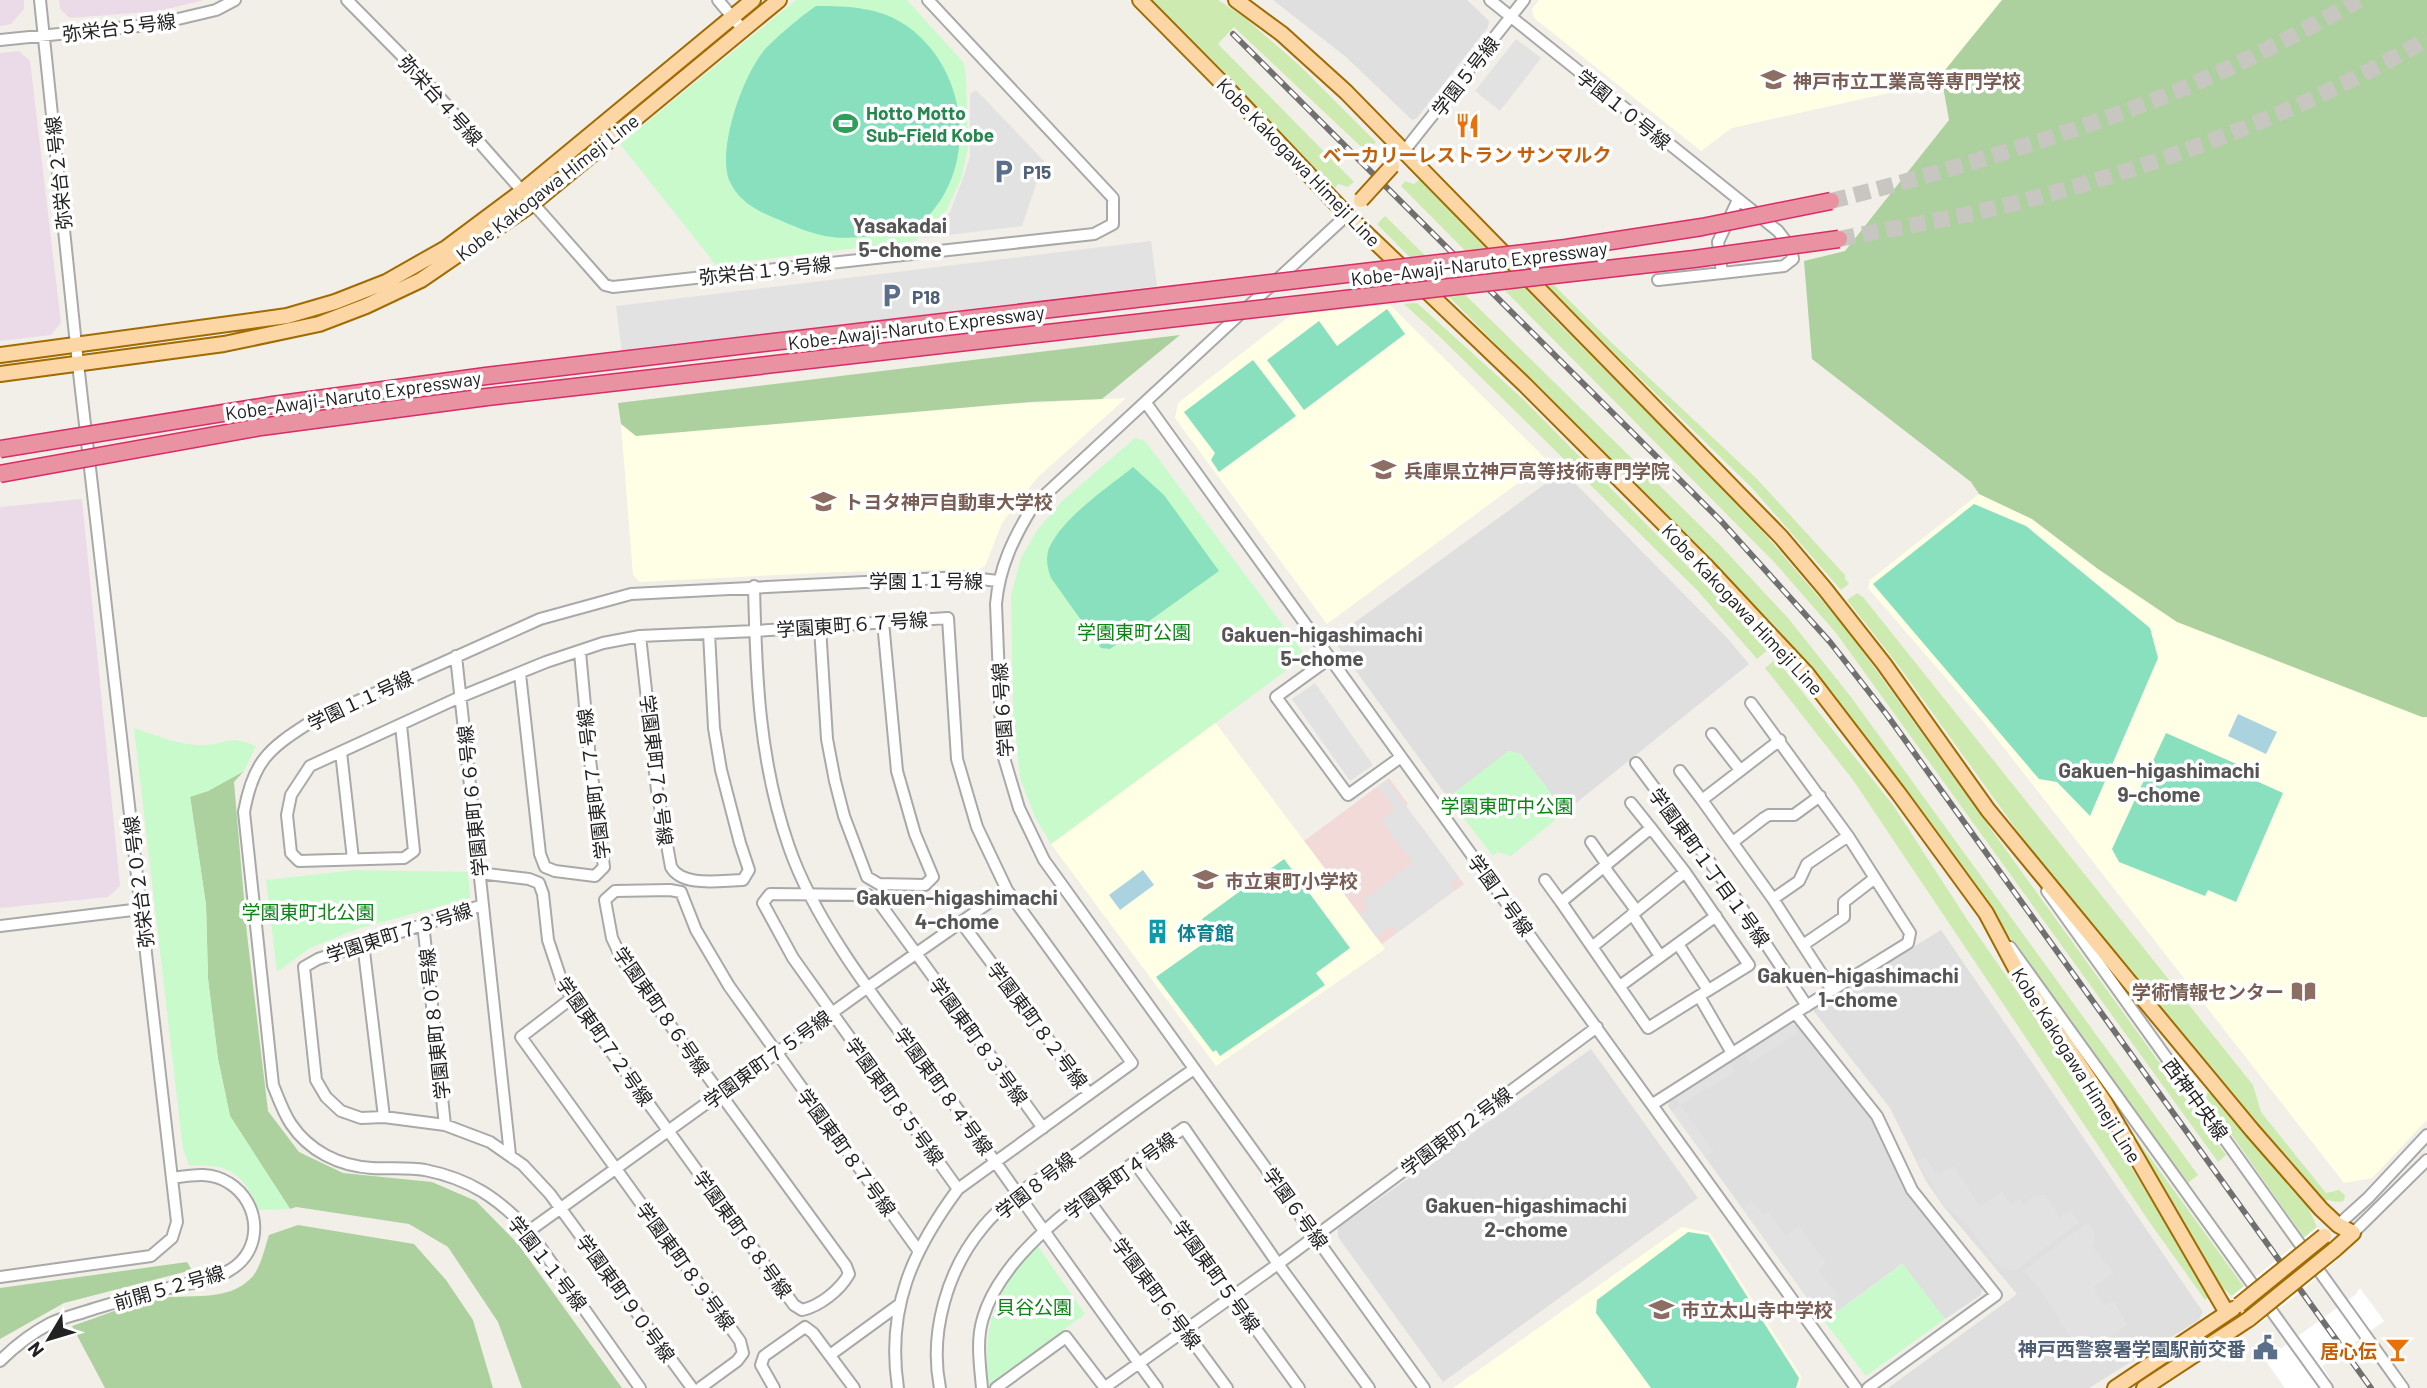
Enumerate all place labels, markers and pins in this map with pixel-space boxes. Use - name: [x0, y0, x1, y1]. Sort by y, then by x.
- school or university icon: 神戸市立工業高等専門学校: [1759, 66, 1787, 94]
- place label: 神戸市立工業高等専門学校: [1793, 69, 2021, 92]
- place label: Hotto Motto Sub-Field Kobe: [866, 101, 994, 146]
- sports icon: Hotto Motto Sub-Field Kobe: [832, 109, 860, 137]
- restaurant icon: ベーカリーレストラン サンマルク: [1453, 112, 1481, 140]
- place label: ベーカリーレストラン サンマルク: [1323, 143, 1611, 166]
- parking icon: P15: [989, 157, 1017, 185]
- place label: P15: [1023, 160, 1051, 183]
- parking icon: P18: [878, 282, 906, 310]
- place label: P18: [912, 285, 940, 308]
- school or university icon: 兵庫県立神戸高等技術専門学院: [1370, 456, 1398, 484]
- place label: 兵庫県立神戸高等技術専門学院: [1404, 459, 1670, 482]
- school or university icon: トヨタ神戸自動車大学校: [810, 487, 838, 515]
- place label: トヨタ神戸自動車大学校: [844, 490, 1053, 513]
- school or university icon: 市立東町小学校: [1191, 866, 1219, 894]
- place label: 市立東町小学校: [1225, 869, 1358, 892]
- building icon: 体育館: [1143, 918, 1171, 946]
- place label: 体育館: [1177, 921, 1234, 944]
- library icon: 学術情報センター: [2290, 977, 2318, 1005]
- place label: 学術情報センター: [2132, 980, 2284, 1003]
- school or university icon: 市立太山寺中学校: [1647, 1295, 1675, 1323]
- place label: 市立太山寺中学校: [1681, 1298, 1833, 1321]
- public building icon: 神戸西警察署学園駅前交番: [2252, 1334, 2280, 1362]
- bar icon: 居心伝: [2383, 1336, 2411, 1364]
- place label: 神戸西警察署学園駅前交番: [2018, 1337, 2246, 1360]
- place label: 居心伝: [2320, 1339, 2377, 1362]

